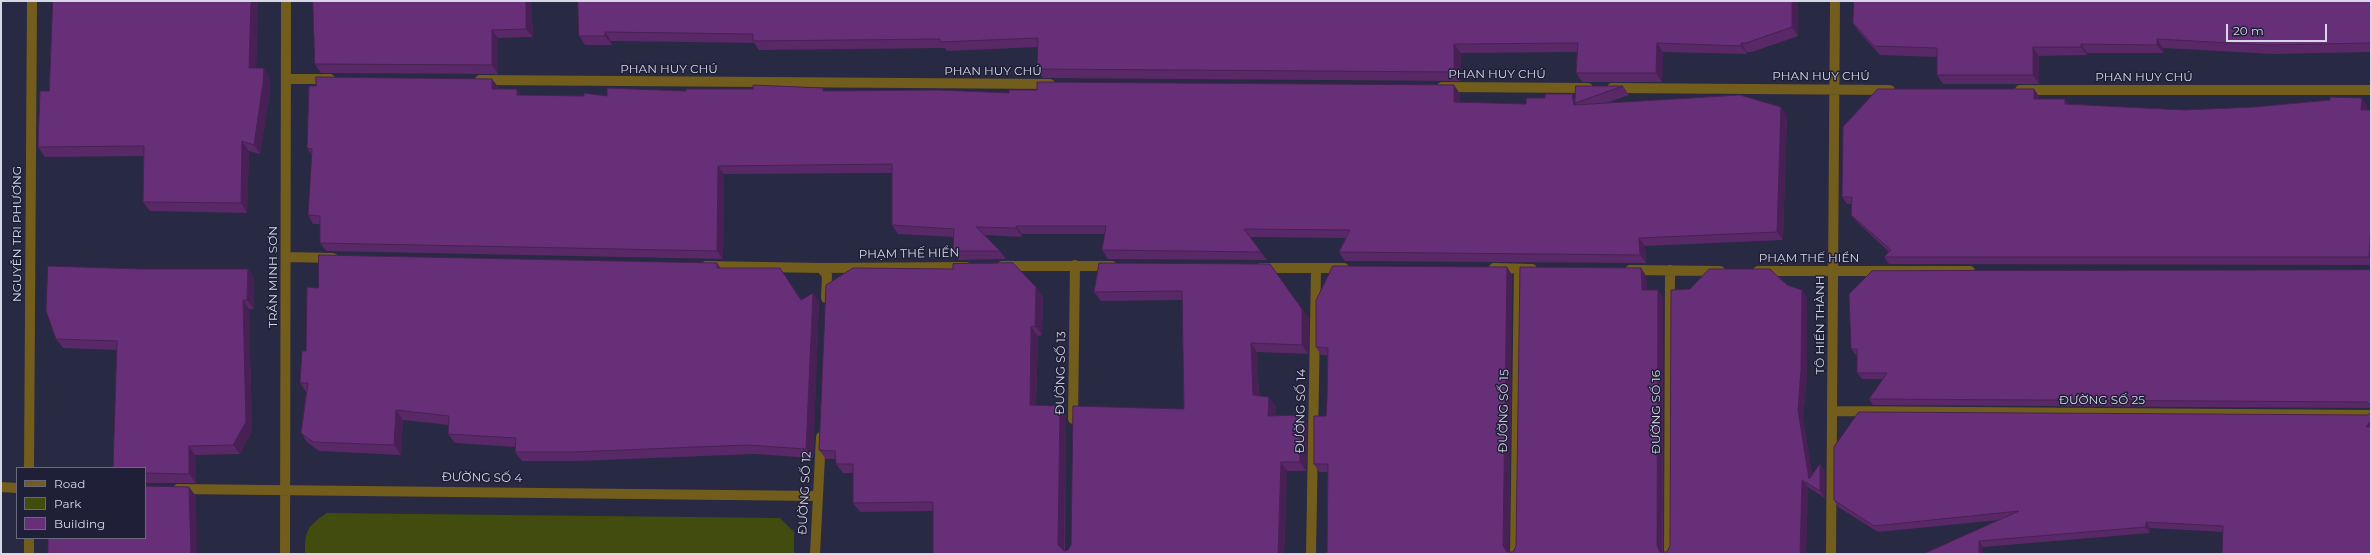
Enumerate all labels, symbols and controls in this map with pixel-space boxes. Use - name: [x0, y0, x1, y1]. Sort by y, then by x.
- scale bar: [2228, 16, 2329, 42]
- text: 20 m: [2233, 23, 2264, 38]
- street label: PHAN HUY CHÚ: [620, 62, 718, 76]
- street label: PHAN HUY CHÚ: [944, 64, 1042, 78]
- street label: PHAN HUY CHÚ: [1448, 67, 1546, 81]
- street label: PHAN HUY CHÚ: [1772, 69, 1870, 83]
- street label: PHAN HUY CHÚ: [2095, 70, 2193, 84]
- street label: NGUYỄN TRI PHƯƠNG: [10, 166, 24, 302]
- street label: TRẦN MINH SƠN: [266, 226, 280, 328]
- street label: PHẠM THẾ HIỂN: [859, 246, 959, 262]
- street label: PHẠM THẾ HIỂN: [1759, 251, 1859, 265]
- street label: TÔ HIẾN THÀNH: [1813, 275, 1827, 375]
- street label: ĐƯỜNG SỐ 13: [1053, 331, 1069, 415]
- street label: ĐƯỜNG SỐ 14: [1293, 369, 1309, 453]
- street label: ĐƯỜNG SỐ 15: [1496, 369, 1512, 453]
- street label: ĐƯỜNG SỐ 16: [1649, 370, 1663, 454]
- street label: ĐƯỜNG SỐ 25: [2059, 393, 2145, 407]
- street label: ĐƯỜNG SỐ 12: [796, 451, 814, 535]
- legend: [16, 467, 146, 539]
- street label: ĐƯỜNG SỐ 4: [442, 470, 522, 486]
- text: Road: [54, 476, 85, 491]
- text: Park: [54, 496, 81, 511]
- text: Building: [54, 516, 105, 531]

